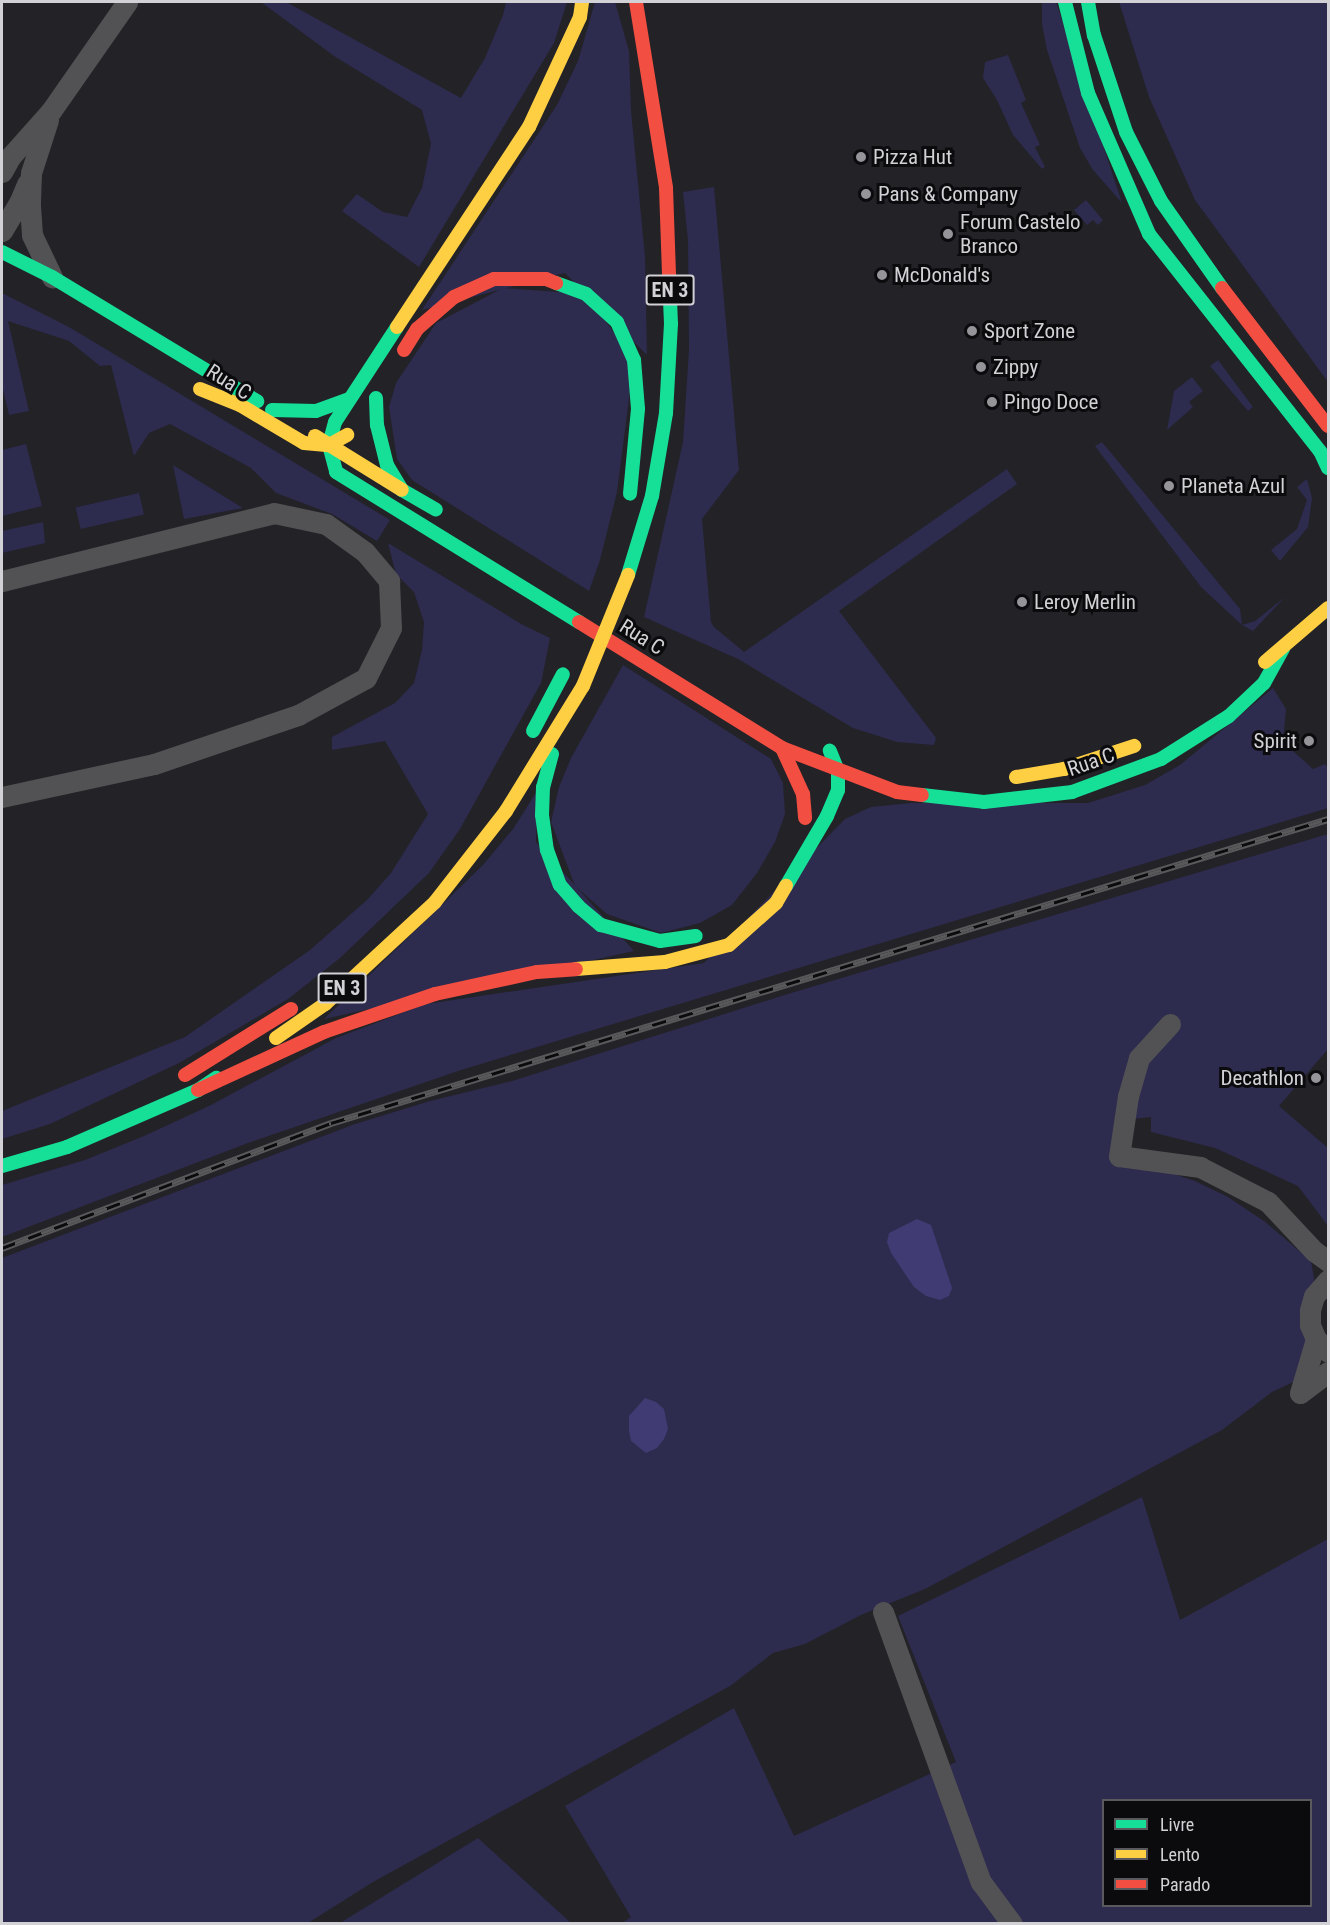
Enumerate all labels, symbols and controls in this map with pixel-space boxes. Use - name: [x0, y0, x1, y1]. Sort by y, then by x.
- place label: Pizza Hut: [873, 144, 952, 170]
- marker: Pizza Hut: [854, 150, 868, 164]
- place label: Pans & Company: [878, 181, 1018, 207]
- marker: Pans & Company: [859, 187, 873, 201]
- place label: Forum Castelo Branco: [960, 209, 1081, 259]
- marker: Forum Castelo Branco: [941, 227, 955, 241]
- place label: McDonald's: [894, 262, 990, 288]
- marker: McDonald's: [875, 268, 889, 282]
- road number: EN 3: [644, 273, 696, 307]
- place label: Sport Zone: [984, 318, 1075, 344]
- marker: Sport Zone: [965, 324, 979, 338]
- place label: Zippy: [993, 354, 1038, 380]
- street label: Rua C: [202, 359, 256, 405]
- marker: Zippy: [974, 360, 988, 374]
- place label: Pingo Doce: [1004, 389, 1098, 415]
- marker: Pingo Doce: [985, 395, 999, 409]
- place label: Planeta Azul: [1181, 473, 1285, 499]
- marker: Planeta Azul: [1162, 479, 1176, 493]
- place label: Leroy Merlin: [1034, 589, 1136, 615]
- marker: Leroy Merlin: [1015, 595, 1029, 609]
- street label: Rua C: [615, 614, 669, 660]
- place label: Spirit: [1254, 728, 1297, 754]
- marker: Spirit: [1302, 734, 1316, 748]
- street label: Rua C: [1064, 742, 1118, 782]
- road number: EN 3: [316, 971, 368, 1005]
- place label: Decathlon: [1221, 1065, 1304, 1091]
- marker: Decathlon: [1309, 1071, 1323, 1085]
- legend: [1102, 1799, 1312, 1907]
- text: Livre: [1160, 1814, 1194, 1835]
- text: Lento: [1160, 1844, 1200, 1865]
- text: Parado: [1160, 1874, 1210, 1895]

